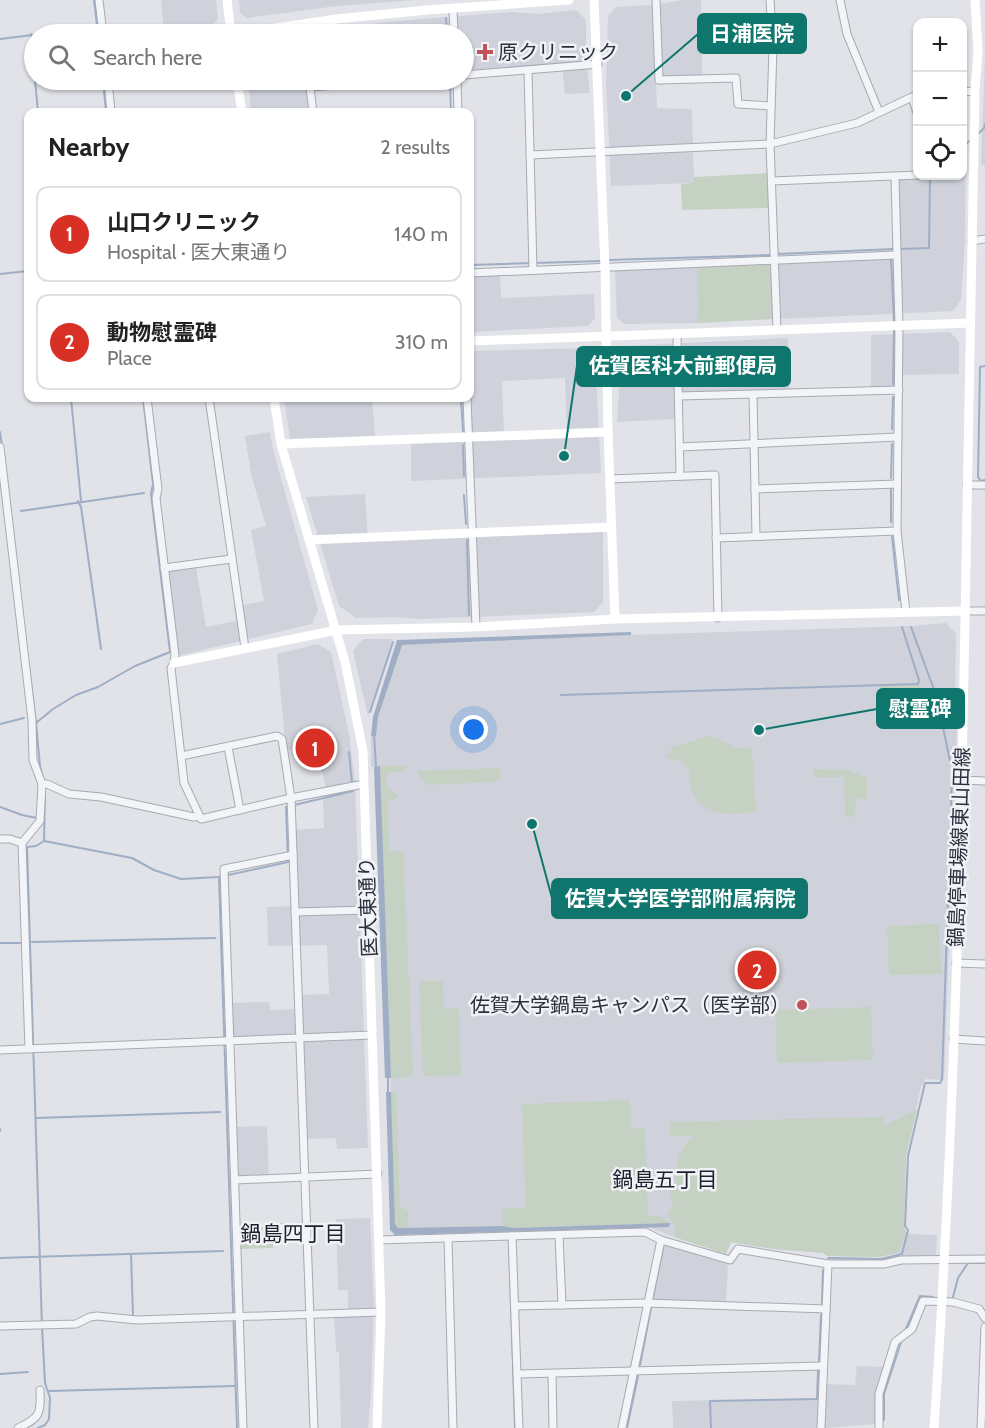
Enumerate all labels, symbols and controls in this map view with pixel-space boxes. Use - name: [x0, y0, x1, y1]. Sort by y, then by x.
- callout: 日浦医院: [698, 14, 806, 53]
- map controls: [913, 18, 967, 180]
- button: +: [913, 18, 967, 72]
- text: 日浦医院: [710, 21, 794, 46]
- search box: [24, 24, 474, 90]
- place label: 原クリニック: [498, 40, 618, 64]
- icon: search: [45, 41, 78, 74]
- marker: 原クリニック: [476, 43, 494, 61]
- text: Search here: [93, 44, 202, 71]
- button: −: [913, 72, 967, 126]
- button: locate: [913, 126, 967, 180]
- text: Nearby: [48, 131, 129, 163]
- text: 2 results: [380, 135, 450, 159]
- text: 山口クリニック: [107, 209, 261, 236]
- text: 1: [66, 222, 73, 246]
- text: 140 m: [394, 222, 448, 246]
- text: Hospital · 医大東通り: [107, 240, 290, 264]
- text: 動物慰霊碑: [107, 319, 217, 346]
- text: 2: [64, 330, 75, 354]
- text: 310 m: [395, 330, 448, 354]
- text: Place: [107, 346, 152, 370]
- callout: 佐賀医科大前郵便局: [577, 347, 790, 386]
- text: 佐賀医科大前郵便局: [589, 353, 778, 378]
- callout: 慰霊碑: [877, 689, 964, 728]
- text: 慰霊碑: [889, 696, 952, 721]
- your location: [459, 715, 488, 744]
- pin: 1: [296, 726, 334, 771]
- street label: 鍋島停車場線東山田線: [944, 747, 974, 947]
- street label: 医大東通り: [354, 857, 382, 957]
- callout: 佐賀大学医学部附属病院: [552, 879, 807, 918]
- text: 佐賀大学医学部附属病院: [565, 886, 796, 911]
- pin: 2: [738, 948, 777, 992]
- place label: 佐賀大学鍋島キャンパス（医学部）: [470, 993, 790, 1017]
- marker: 佐賀大学鍋島キャンパス（医学部）: [795, 998, 809, 1012]
- district label: 鍋島五丁目: [613, 1167, 718, 1192]
- district label: 鍋島四丁目: [241, 1221, 346, 1246]

